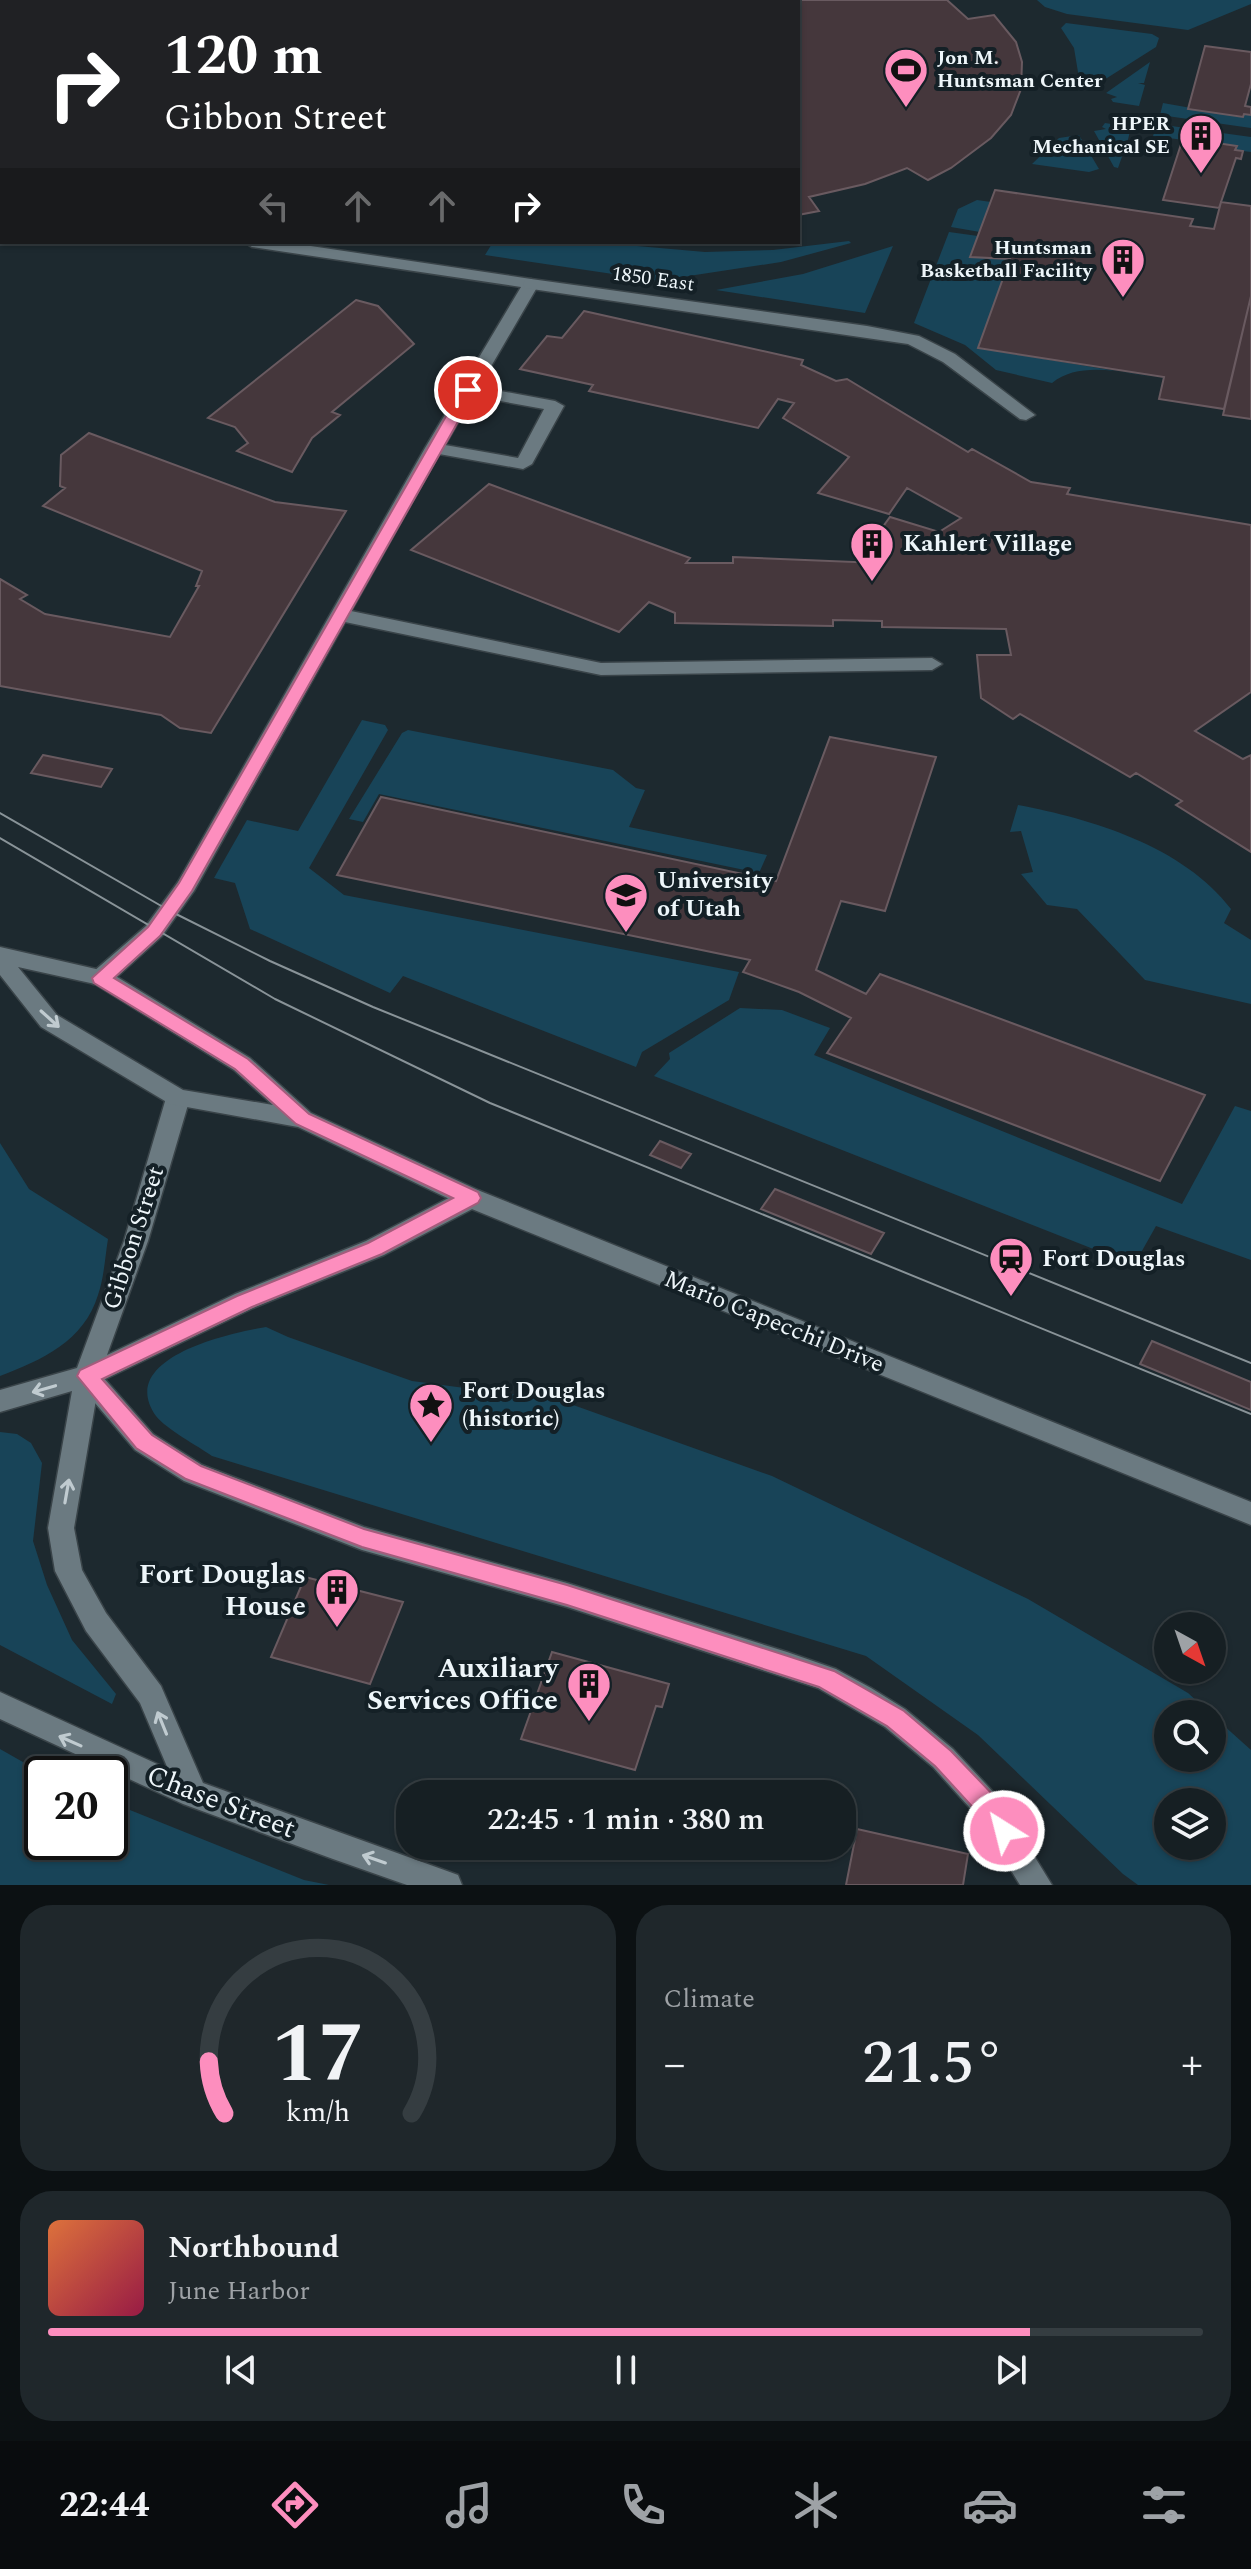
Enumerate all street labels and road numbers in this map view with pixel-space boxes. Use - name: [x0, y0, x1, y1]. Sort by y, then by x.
- street label: 1850 East: [610, 258, 696, 300]
- street label: Gibbon Street: [94, 1162, 174, 1314]
- street label: Mario Capecchi Drive: [659, 1261, 889, 1383]
- street label: Chase Street: [140, 1754, 302, 1850]

